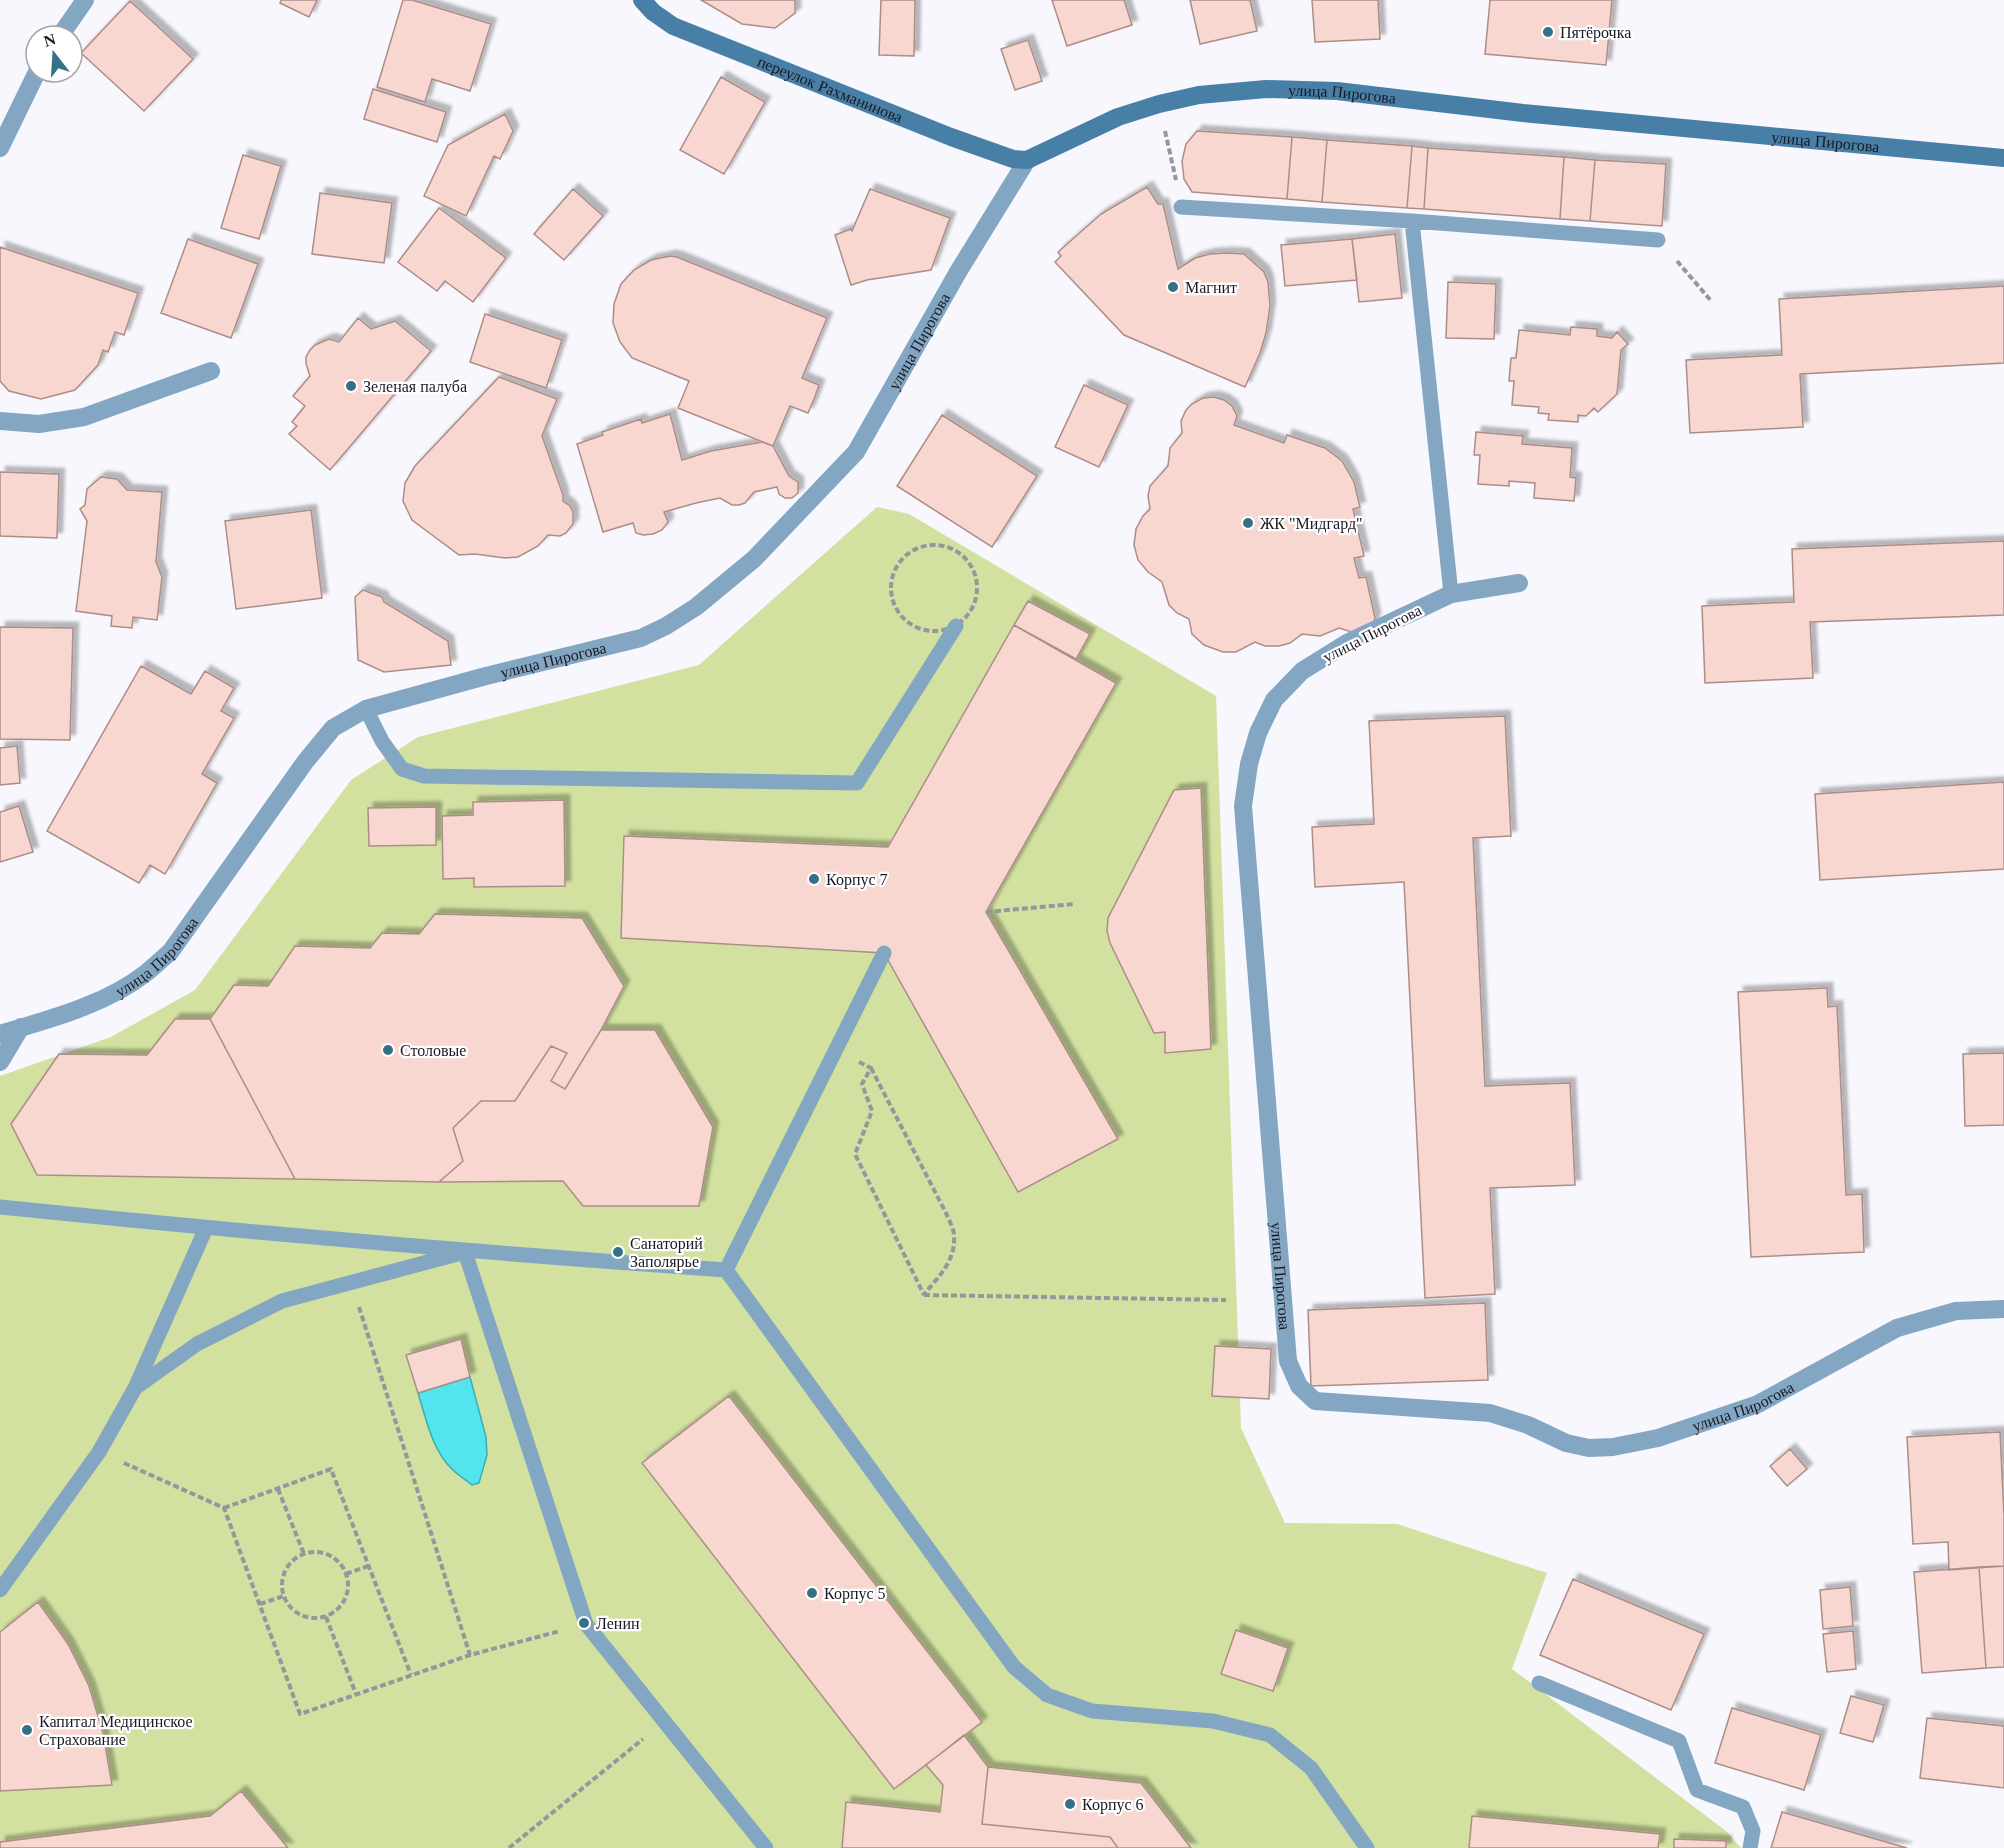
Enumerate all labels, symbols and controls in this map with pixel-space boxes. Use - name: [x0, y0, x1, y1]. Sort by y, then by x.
- north arrow: [24, 24, 84, 84]
- place label: Пятёрочка: [1560, 24, 1631, 42]
- marker: Пятёрочка: [1541, 25, 1555, 39]
- text: N: [42, 30, 58, 50]
- street label: переулок Рахманинова: [755, 53, 905, 126]
- street label: улица Пирогова: [1288, 82, 1397, 107]
- street label: улица Пирогова: [1771, 128, 1880, 155]
- place label: Магнит: [1185, 279, 1237, 296]
- marker: Магнит: [1166, 280, 1180, 294]
- street label: улица Пирогова: [885, 290, 953, 393]
- place label: Зеленая палуба: [363, 378, 467, 396]
- marker: Зеленая палуба: [344, 379, 358, 393]
- place label: ЖК "Мидгард": [1260, 515, 1363, 533]
- marker: ЖК "Мидгард": [1241, 516, 1255, 530]
- street label: улица Пирогова: [1320, 601, 1425, 666]
- street label: улица Пирогова: [499, 639, 608, 682]
- place label: Корпус 7: [826, 871, 888, 889]
- marker: Корпус 7: [807, 872, 821, 886]
- street label: улица Пирогова: [112, 914, 201, 1001]
- place label: Столовые: [400, 1042, 466, 1059]
- marker: Столовые: [381, 1043, 395, 1057]
- street label: улица Пирогова: [1267, 1221, 1293, 1331]
- place label: Санаторий Заполярье: [630, 1235, 703, 1271]
- marker: Санаторий Заполярье: [611, 1245, 625, 1259]
- street label: улица Пирогова: [1690, 1378, 1797, 1436]
- place label: Корпус 5: [824, 1585, 886, 1603]
- marker: Корпус 5: [805, 1586, 819, 1600]
- place label: Ленин: [596, 1615, 640, 1632]
- marker: Ленин: [577, 1616, 591, 1630]
- place label: Капитал Медицинское Страхование: [39, 1713, 193, 1749]
- marker: Капитал Медицинское Страхование: [20, 1723, 34, 1737]
- place label: Корпус 6: [1082, 1796, 1144, 1814]
- marker: Корпус 6: [1063, 1797, 1077, 1811]

